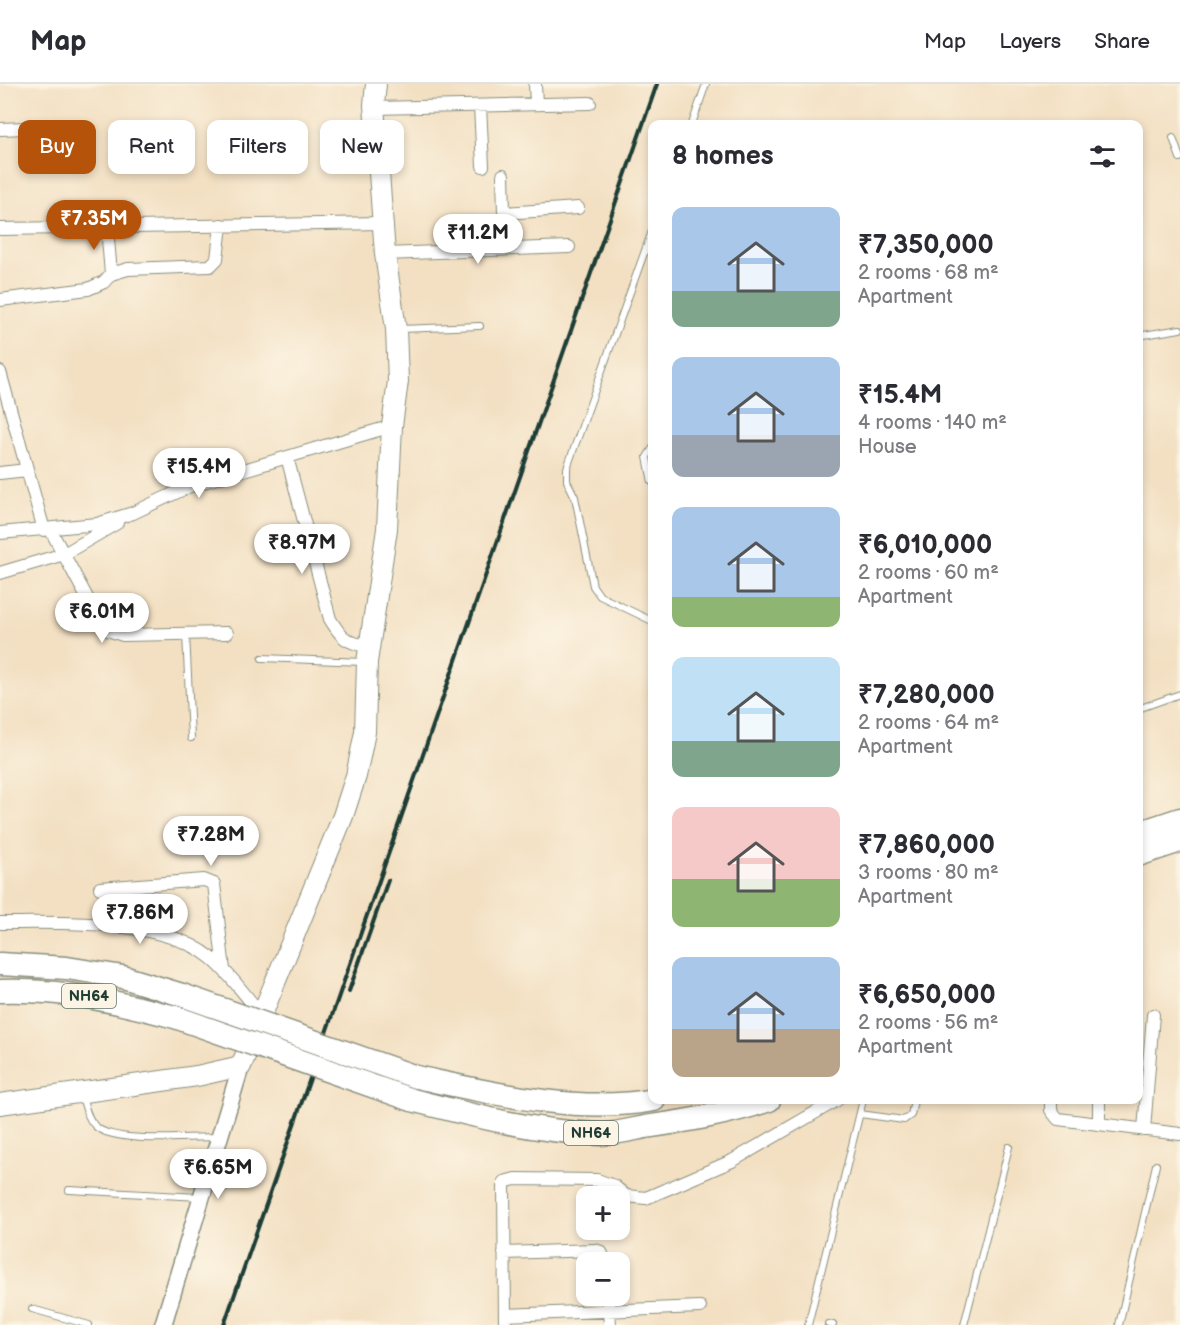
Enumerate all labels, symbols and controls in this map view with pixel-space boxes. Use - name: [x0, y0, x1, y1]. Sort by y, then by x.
- text: Map: [30, 25, 86, 58]
- text: Map: [924, 29, 966, 54]
- text: Layers: [999, 29, 1061, 54]
- text: Share: [1094, 29, 1150, 54]
- chip: Buy: [18, 120, 96, 174]
- chip: Rent: [108, 120, 195, 174]
- chip: Filters: [207, 120, 308, 174]
- chip: New: [320, 120, 404, 174]
- icon: filters: [1086, 140, 1119, 173]
- text: 8 homes: [672, 141, 774, 172]
- pin: ₹7.35M: [45, 200, 143, 251]
- text: ₹7.35M: [60, 207, 128, 231]
- pin: ₹11.2M: [429, 214, 527, 265]
- text: ₹11.2M: [447, 221, 509, 245]
- text: ₹7,350,000: [858, 230, 994, 261]
- icon: home: [720, 231, 792, 303]
- text: 2 rooms · 68 m²: [858, 261, 999, 285]
- text: Apartment: [858, 285, 953, 309]
- text: ₹15.4M: [858, 380, 942, 411]
- icon: home: [720, 381, 792, 453]
- text: 4 rooms · 140 m²: [858, 411, 1007, 435]
- text: House: [858, 435, 917, 459]
- pin: ₹15.4M: [150, 448, 248, 499]
- text: ₹15.4M: [167, 455, 231, 479]
- pin: ₹8.97M: [253, 524, 351, 575]
- text: ₹6,010,000: [858, 530, 992, 561]
- text: ₹8.97M: [268, 531, 336, 555]
- icon: home: [720, 531, 792, 603]
- text: 2 rooms · 60 m²: [858, 561, 999, 585]
- text: Apartment: [858, 585, 953, 609]
- pin: ₹6.01M: [53, 593, 151, 644]
- text: ₹6.01M: [69, 600, 135, 624]
- text: ₹7,280,000: [858, 680, 995, 711]
- icon: home: [720, 681, 792, 753]
- text: 2 rooms · 64 m²: [858, 711, 999, 735]
- text: Apartment: [858, 735, 953, 759]
- pin: ₹7.28M: [162, 816, 260, 867]
- text: ₹7.28M: [177, 823, 245, 847]
- text: ₹7,860,000: [858, 830, 995, 861]
- icon: home: [720, 831, 792, 903]
- text: 3 rooms · 80 m²: [858, 861, 999, 885]
- text: Apartment: [858, 885, 953, 909]
- pin: ₹7.86M: [91, 894, 189, 945]
- text: ₹7.86M: [106, 901, 174, 925]
- text: ₹6,650,000: [858, 980, 996, 1011]
- icon: home: [720, 981, 792, 1053]
- road number: NH64: [62, 984, 116, 1008]
- text: 2 rooms · 56 m²: [858, 1011, 998, 1035]
- text: Apartment: [858, 1035, 953, 1059]
- road number: NH64: [564, 1121, 618, 1145]
- pin: ₹6.65M: [169, 1149, 267, 1200]
- text: ₹6.65M: [184, 1156, 252, 1180]
- map controls: [576, 1186, 630, 1306]
- button: +: [576, 1186, 630, 1240]
- button: −: [576, 1252, 630, 1306]

